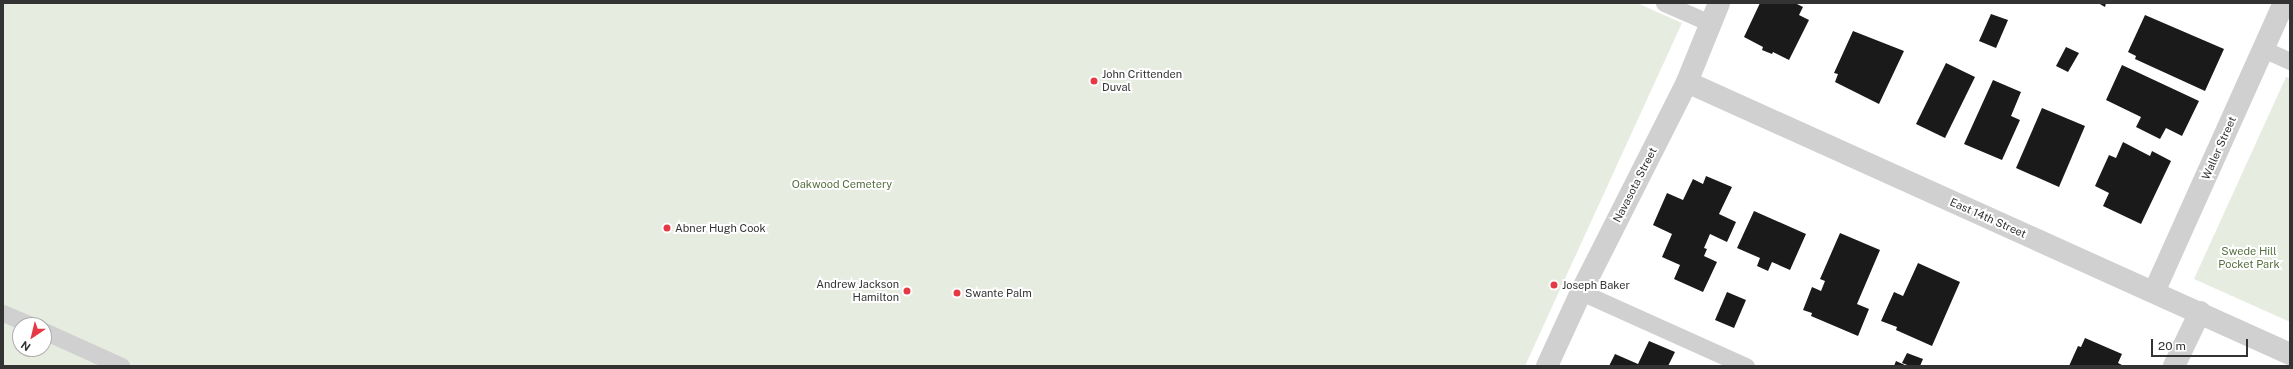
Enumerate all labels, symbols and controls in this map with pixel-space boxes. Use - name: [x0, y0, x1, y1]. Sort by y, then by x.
- place label: John Crittenden Duval: [1102, 68, 1182, 94]
- marker: John Crittenden Duval: [1089, 76, 1099, 86]
- street label: Waller Street: [2199, 114, 2239, 182]
- street label: Navasota Street: [1610, 145, 1660, 225]
- park label: Oakwood Cemetery: [792, 177, 892, 191]
- street label: East 14th Street: [1948, 195, 2028, 241]
- place label: Abner Hugh Cook: [675, 221, 766, 235]
- marker: Abner Hugh Cook: [662, 223, 672, 233]
- park label: Swede Hill Pocket Park: [2218, 245, 2280, 271]
- place label: Andrew Jackson Hamilton: [816, 278, 899, 304]
- place label: Joseph Baker: [1562, 278, 1630, 292]
- marker: Joseph Baker: [1549, 280, 1559, 290]
- marker: Andrew Jackson Hamilton: [902, 286, 912, 296]
- place label: Swante Palm: [965, 286, 1032, 300]
- marker: Swante Palm: [952, 288, 962, 298]
- north arrow: [12, 317, 52, 357]
- scale bar: [2153, 331, 2250, 357]
- text: N: [19, 339, 33, 353]
- text: 20 m: [2158, 339, 2186, 353]

